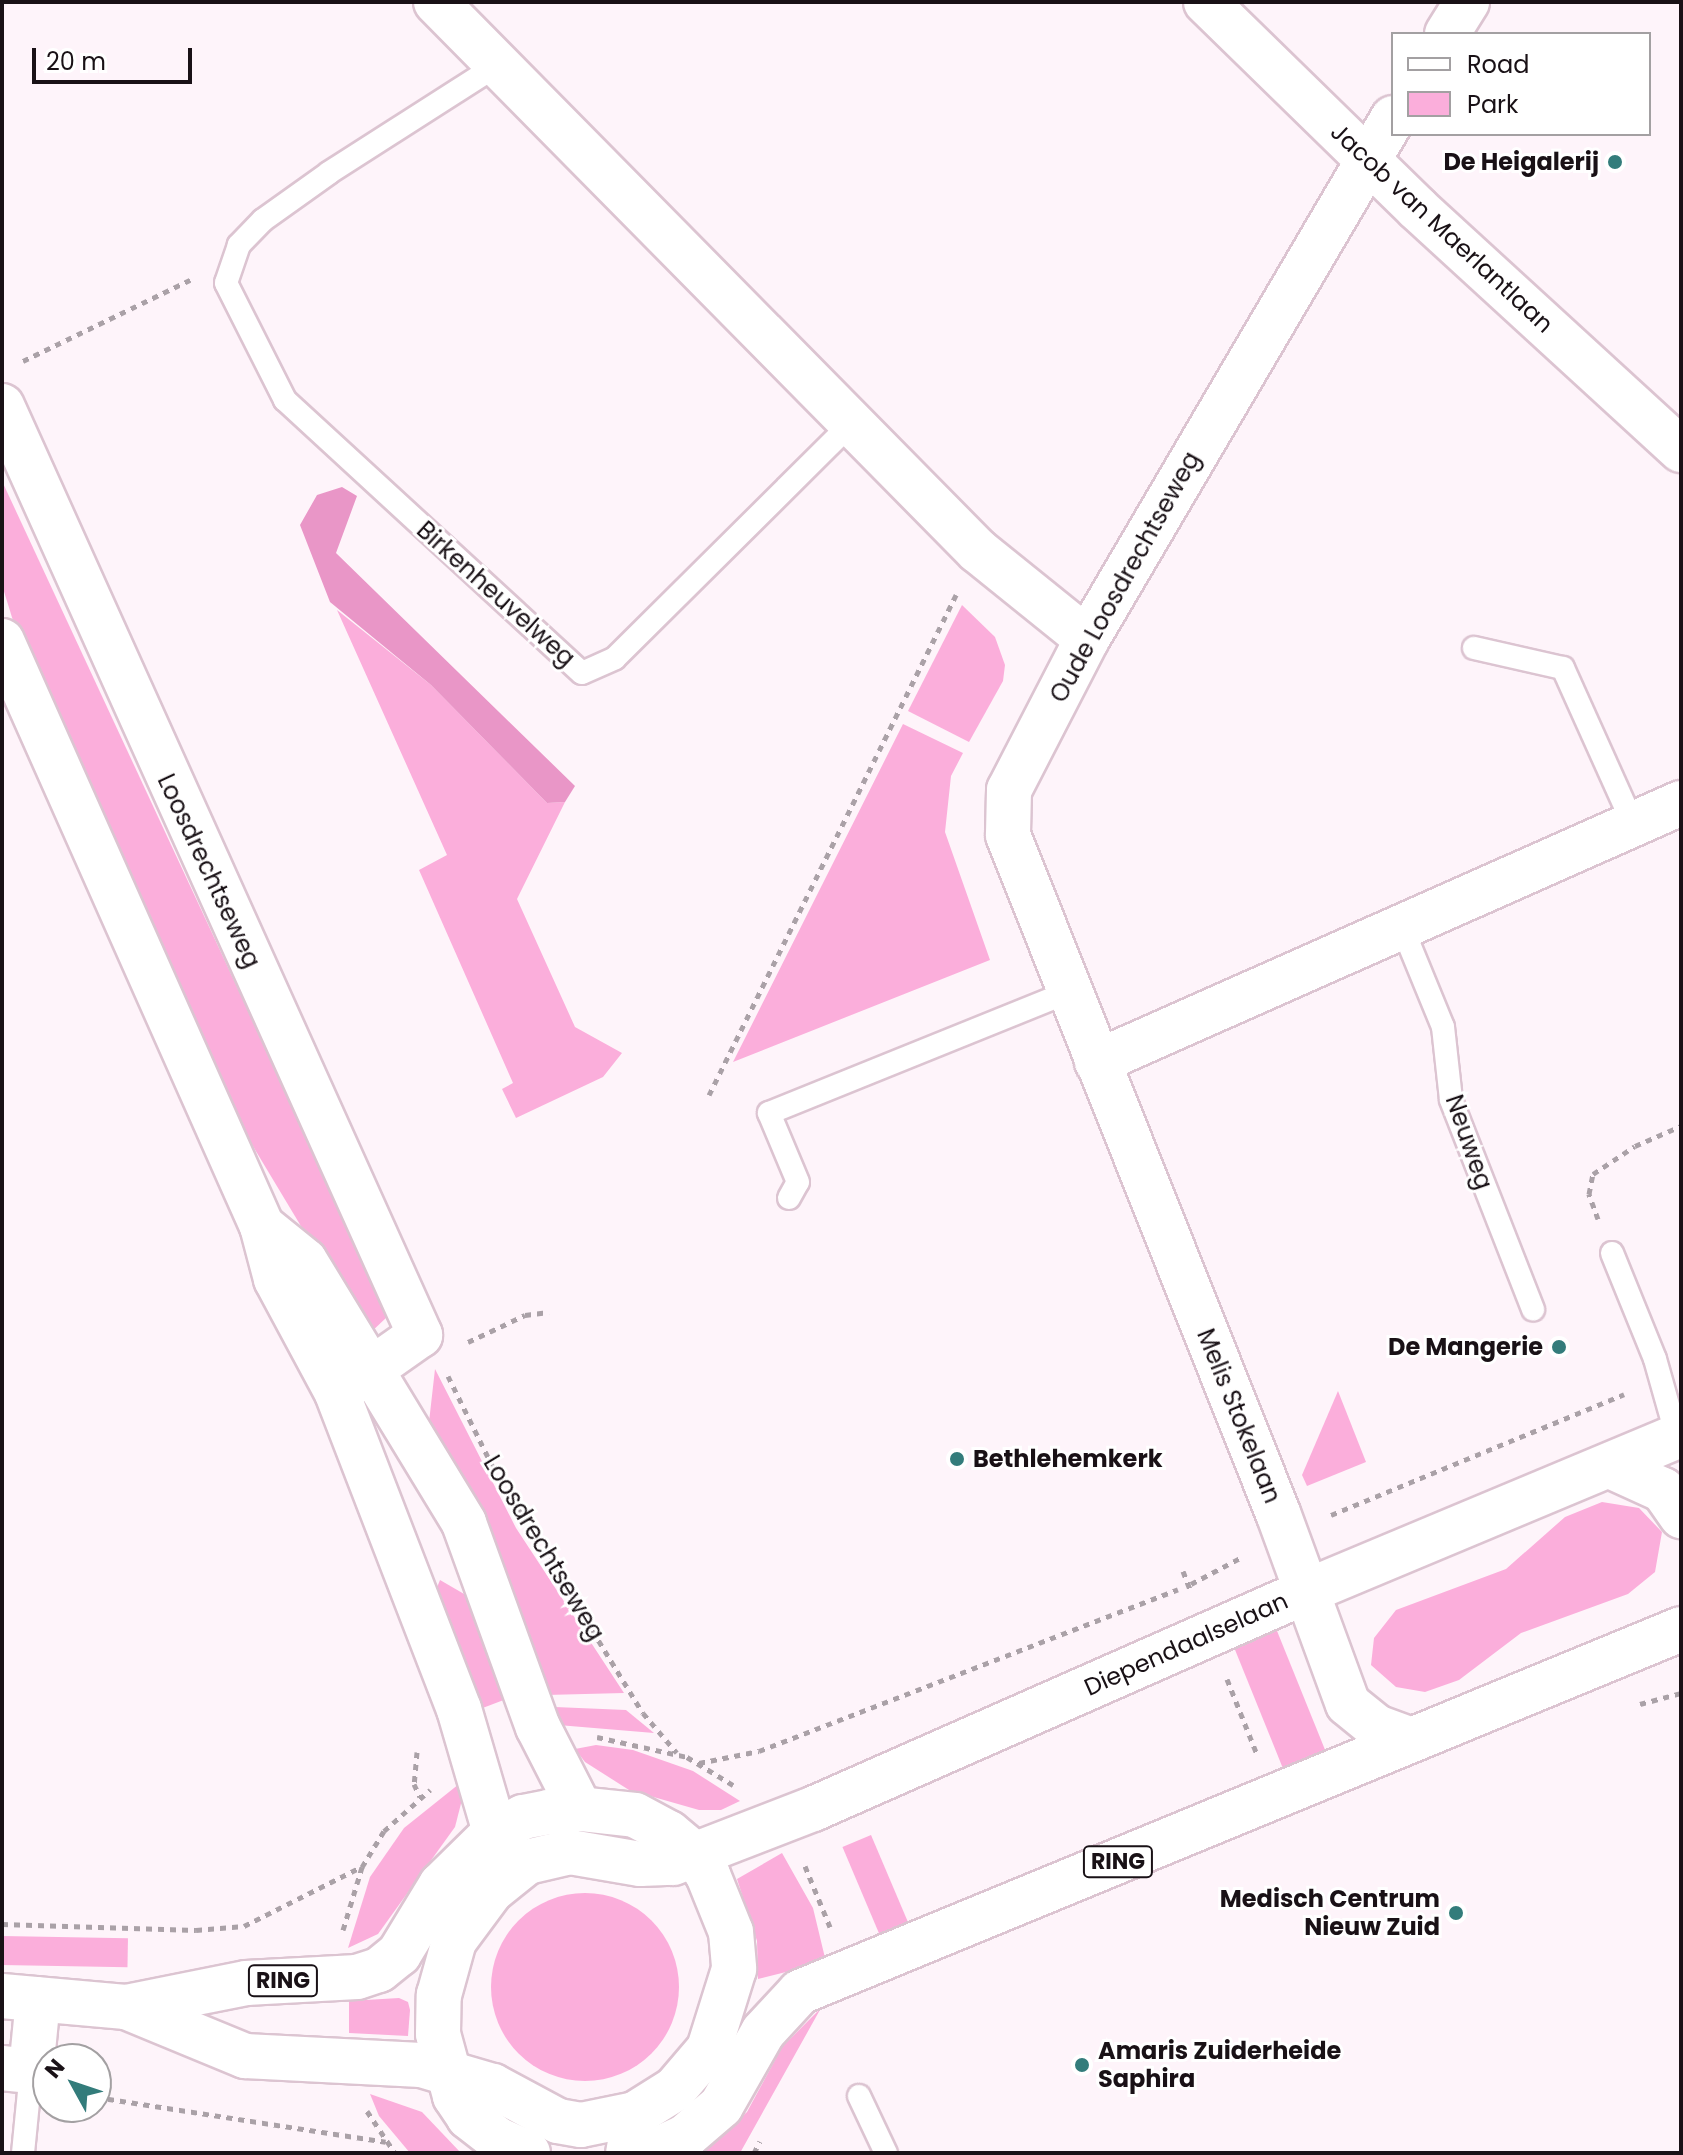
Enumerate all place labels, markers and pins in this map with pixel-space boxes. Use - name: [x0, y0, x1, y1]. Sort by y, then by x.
- place label: De Heigalerij: [1443, 148, 1599, 176]
- marker: De Heigalerij: [1606, 153, 1624, 171]
- place label: De Mangerie: [1388, 1333, 1543, 1361]
- marker: De Mangerie: [1550, 1338, 1568, 1356]
- place label: Bethlehemkerk: [973, 1445, 1162, 1473]
- marker: Bethlehemkerk: [948, 1450, 966, 1468]
- place label: Medisch Centrum Nieuw Zuid: [1220, 1885, 1440, 1941]
- marker: Medisch Centrum Nieuw Zuid: [1447, 1904, 1465, 1922]
- place label: Amaris Zuiderheide Saphira: [1098, 2037, 1341, 2093]
- marker: Amaris Zuiderheide Saphira: [1073, 2056, 1091, 2074]

